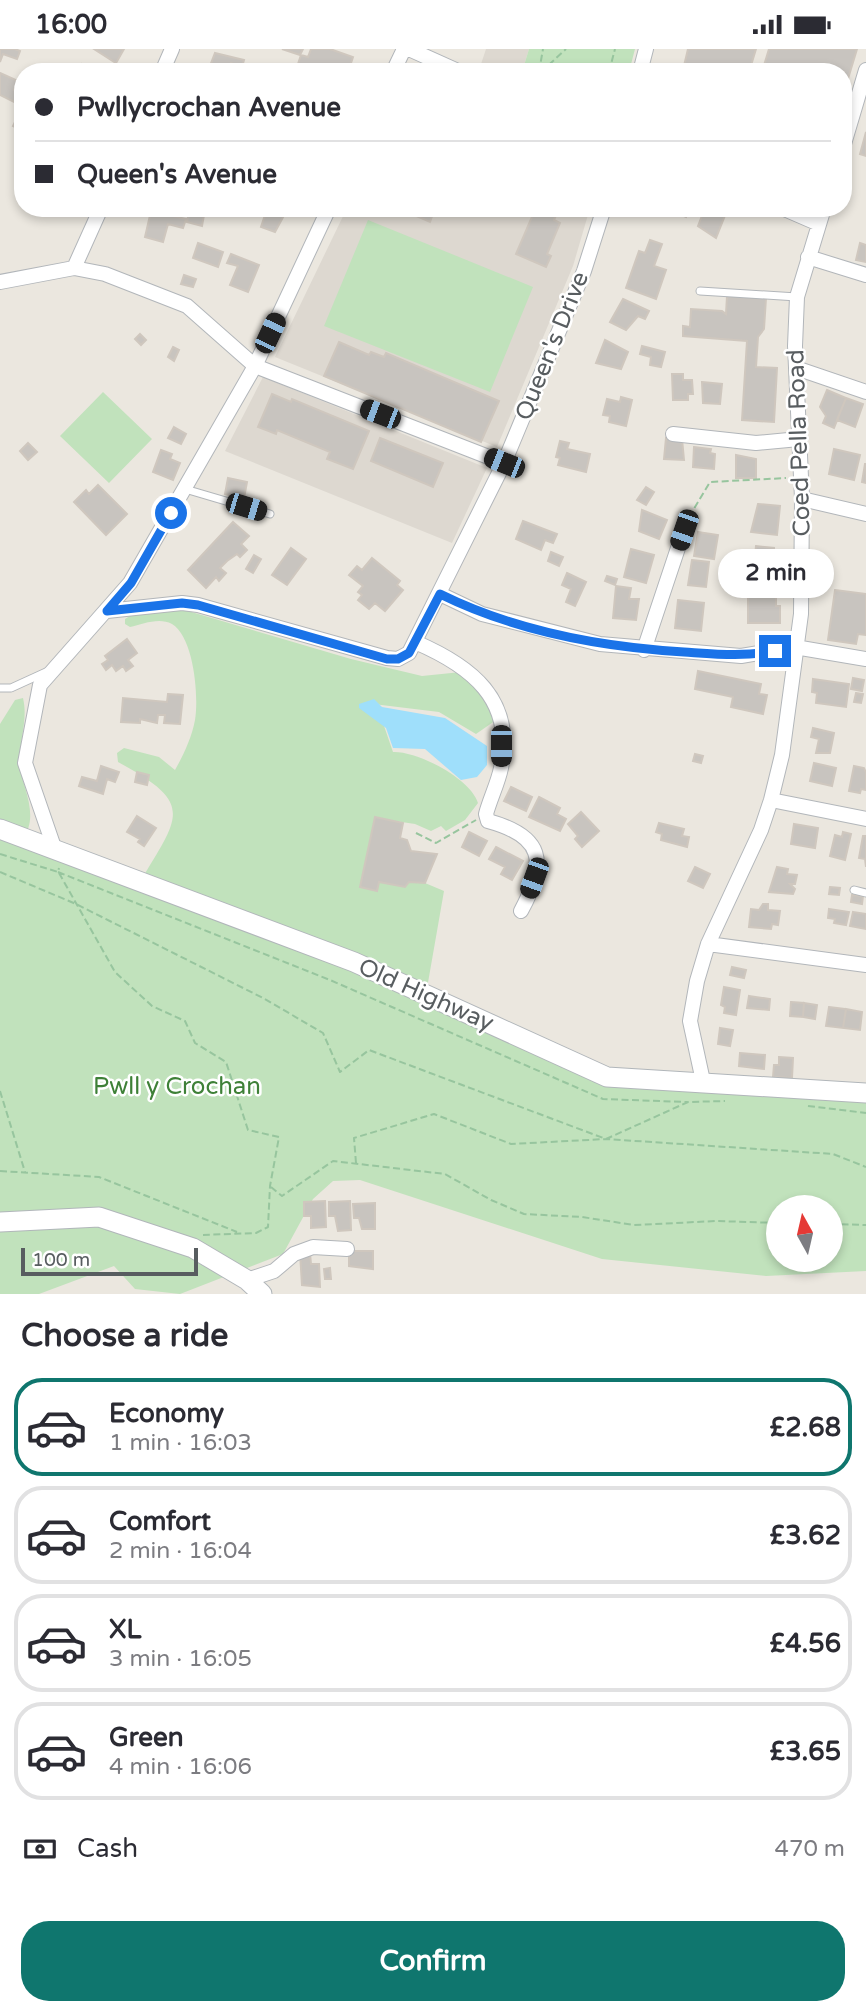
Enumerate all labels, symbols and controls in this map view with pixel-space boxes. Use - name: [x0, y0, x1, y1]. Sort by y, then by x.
- text: 16:00: [35, 9, 107, 40]
- text: Pwllycrochan Avenue: [77, 92, 341, 123]
- text: Queen's Avenue: [77, 159, 277, 190]
- street label: Queen's Drive: [509, 267, 595, 425]
- car: [252, 310, 289, 356]
- street label: Coed Pella Road: [781, 349, 817, 537]
- car: [357, 397, 404, 431]
- car: [481, 445, 528, 481]
- car: [223, 491, 270, 523]
- route start: [155, 497, 187, 529]
- car: [668, 507, 701, 553]
- callout: 2 min: [717, 549, 833, 599]
- text: 2 min: [745, 559, 807, 587]
- route end: [759, 635, 791, 667]
- car: [491, 725, 512, 767]
- car: [517, 855, 552, 901]
- street label: Old Highway: [354, 952, 498, 1038]
- park label: Pwll y Crochan: [93, 1072, 261, 1101]
- north arrow: [766, 1195, 844, 1272]
- map controls: [766, 1195, 843, 1272]
- scale bar: [21, 1245, 198, 1277]
- text: 100 m: [32, 1249, 90, 1271]
- text: Choose a ride: [21, 1317, 228, 1355]
- icon: car: [25, 1396, 88, 1459]
- text: Economy: [109, 1398, 224, 1429]
- text: £2.68: [770, 1412, 841, 1443]
- text: 1 min · 16:03: [109, 1429, 252, 1457]
- icon: car: [25, 1504, 88, 1567]
- text: Comfort: [109, 1506, 211, 1537]
- text: £3.62: [770, 1520, 841, 1551]
- text: 2 min · 16:04: [109, 1537, 252, 1565]
- icon: car: [25, 1612, 88, 1675]
- text: XL: [109, 1614, 141, 1645]
- text: £4.56: [770, 1628, 841, 1659]
- text: 3 min · 16:05: [109, 1645, 252, 1673]
- icon: car: [25, 1720, 88, 1783]
- text: Green: [109, 1722, 184, 1753]
- text: £3.65: [770, 1736, 841, 1767]
- text: 4 min · 16:06: [109, 1753, 252, 1781]
- icon: cash: [21, 1830, 59, 1868]
- text: Cash: [77, 1833, 138, 1864]
- text: 470 m: [775, 1835, 845, 1863]
- button: Confirm: [21, 1921, 845, 2001]

